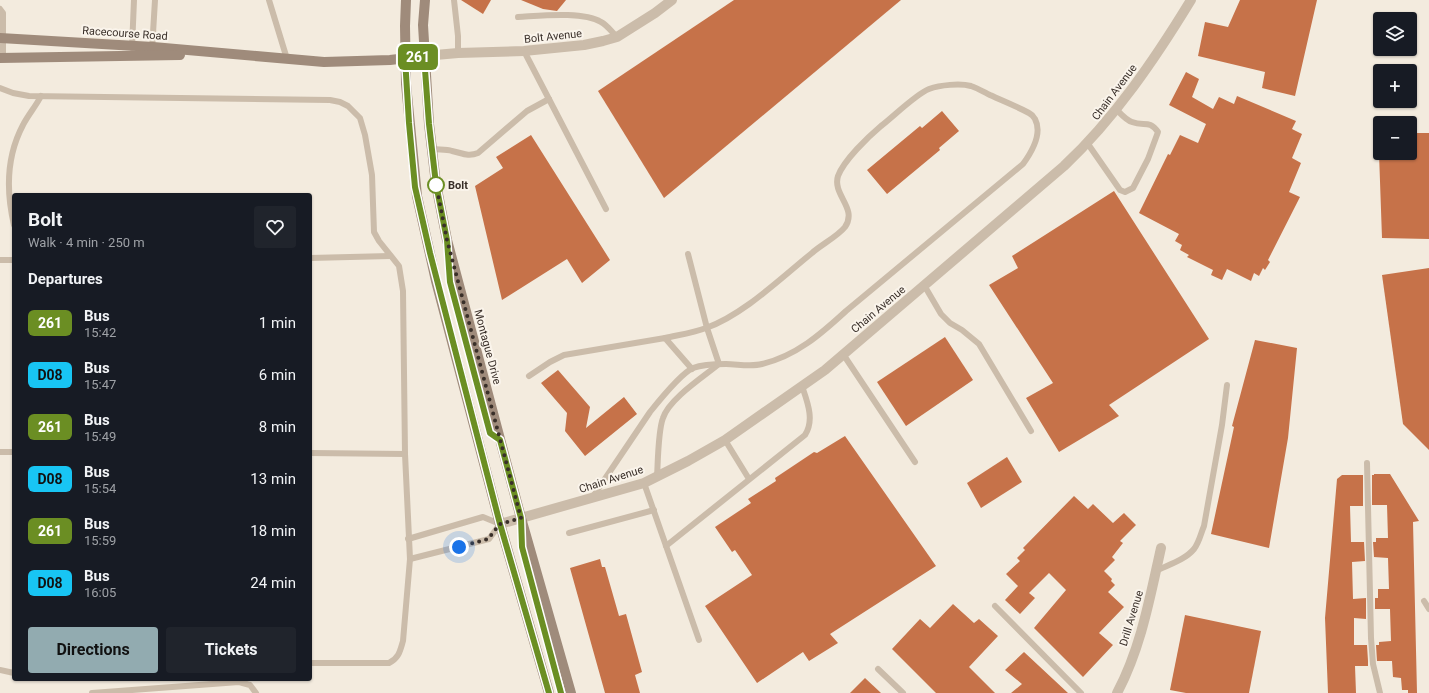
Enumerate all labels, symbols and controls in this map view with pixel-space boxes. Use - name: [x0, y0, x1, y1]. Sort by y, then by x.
- map controls: [1373, 12, 1417, 160]
- button: layers: [1373, 12, 1417, 56]
- street label: Racecourse Road: [82, 24, 168, 43]
- street label: Bolt Avenue: [523, 27, 583, 46]
- line badge: 261: [395, 44, 441, 70]
- text: 261: [406, 49, 430, 65]
- street label: Chain Avenue: [1089, 62, 1140, 123]
- button: +: [1373, 64, 1417, 108]
- button: −: [1373, 116, 1417, 160]
- marker: Bolt: [427, 176, 445, 194]
- place label: Bolt: [448, 179, 468, 192]
- button: heart: [254, 206, 296, 248]
- text: Bolt: [28, 208, 62, 231]
- text: Walk · 4 min · 250 m: [28, 235, 145, 250]
- text: Departures: [28, 270, 103, 288]
- street label: Chain Avenue: [849, 283, 908, 336]
- text: Bus: [84, 307, 110, 325]
- street label: Montague Drive: [471, 308, 504, 386]
- text: 1 min: [259, 314, 296, 332]
- text: 261: [38, 315, 62, 331]
- text: 15:42: [84, 325, 116, 340]
- text: Bus: [84, 359, 110, 377]
- text: 6 min: [259, 366, 296, 384]
- text: D08: [37, 367, 63, 383]
- text: 15:47: [84, 377, 116, 392]
- text: Bus: [84, 411, 110, 429]
- text: 8 min: [259, 418, 296, 436]
- text: 261: [38, 419, 62, 435]
- text: 15:49: [84, 429, 116, 444]
- text: Bus: [84, 463, 110, 481]
- street label: Chain Avenue: [577, 463, 645, 496]
- text: 13 min: [250, 470, 296, 488]
- text: D08: [37, 471, 63, 487]
- text: 15:54: [84, 481, 116, 496]
- text: Bus: [84, 515, 110, 533]
- text: 18 min: [250, 522, 296, 540]
- text: 261: [38, 523, 62, 539]
- text: 15:59: [84, 533, 116, 548]
- your location: [449, 537, 469, 557]
- text: Bus: [84, 567, 110, 585]
- text: 24 min: [250, 574, 296, 592]
- text: D08: [37, 575, 63, 591]
- text: 16:05: [84, 585, 116, 600]
- street label: Drill Avenue: [1117, 589, 1146, 648]
- button: Directions: [28, 627, 158, 673]
- button: Tickets: [166, 627, 296, 673]

